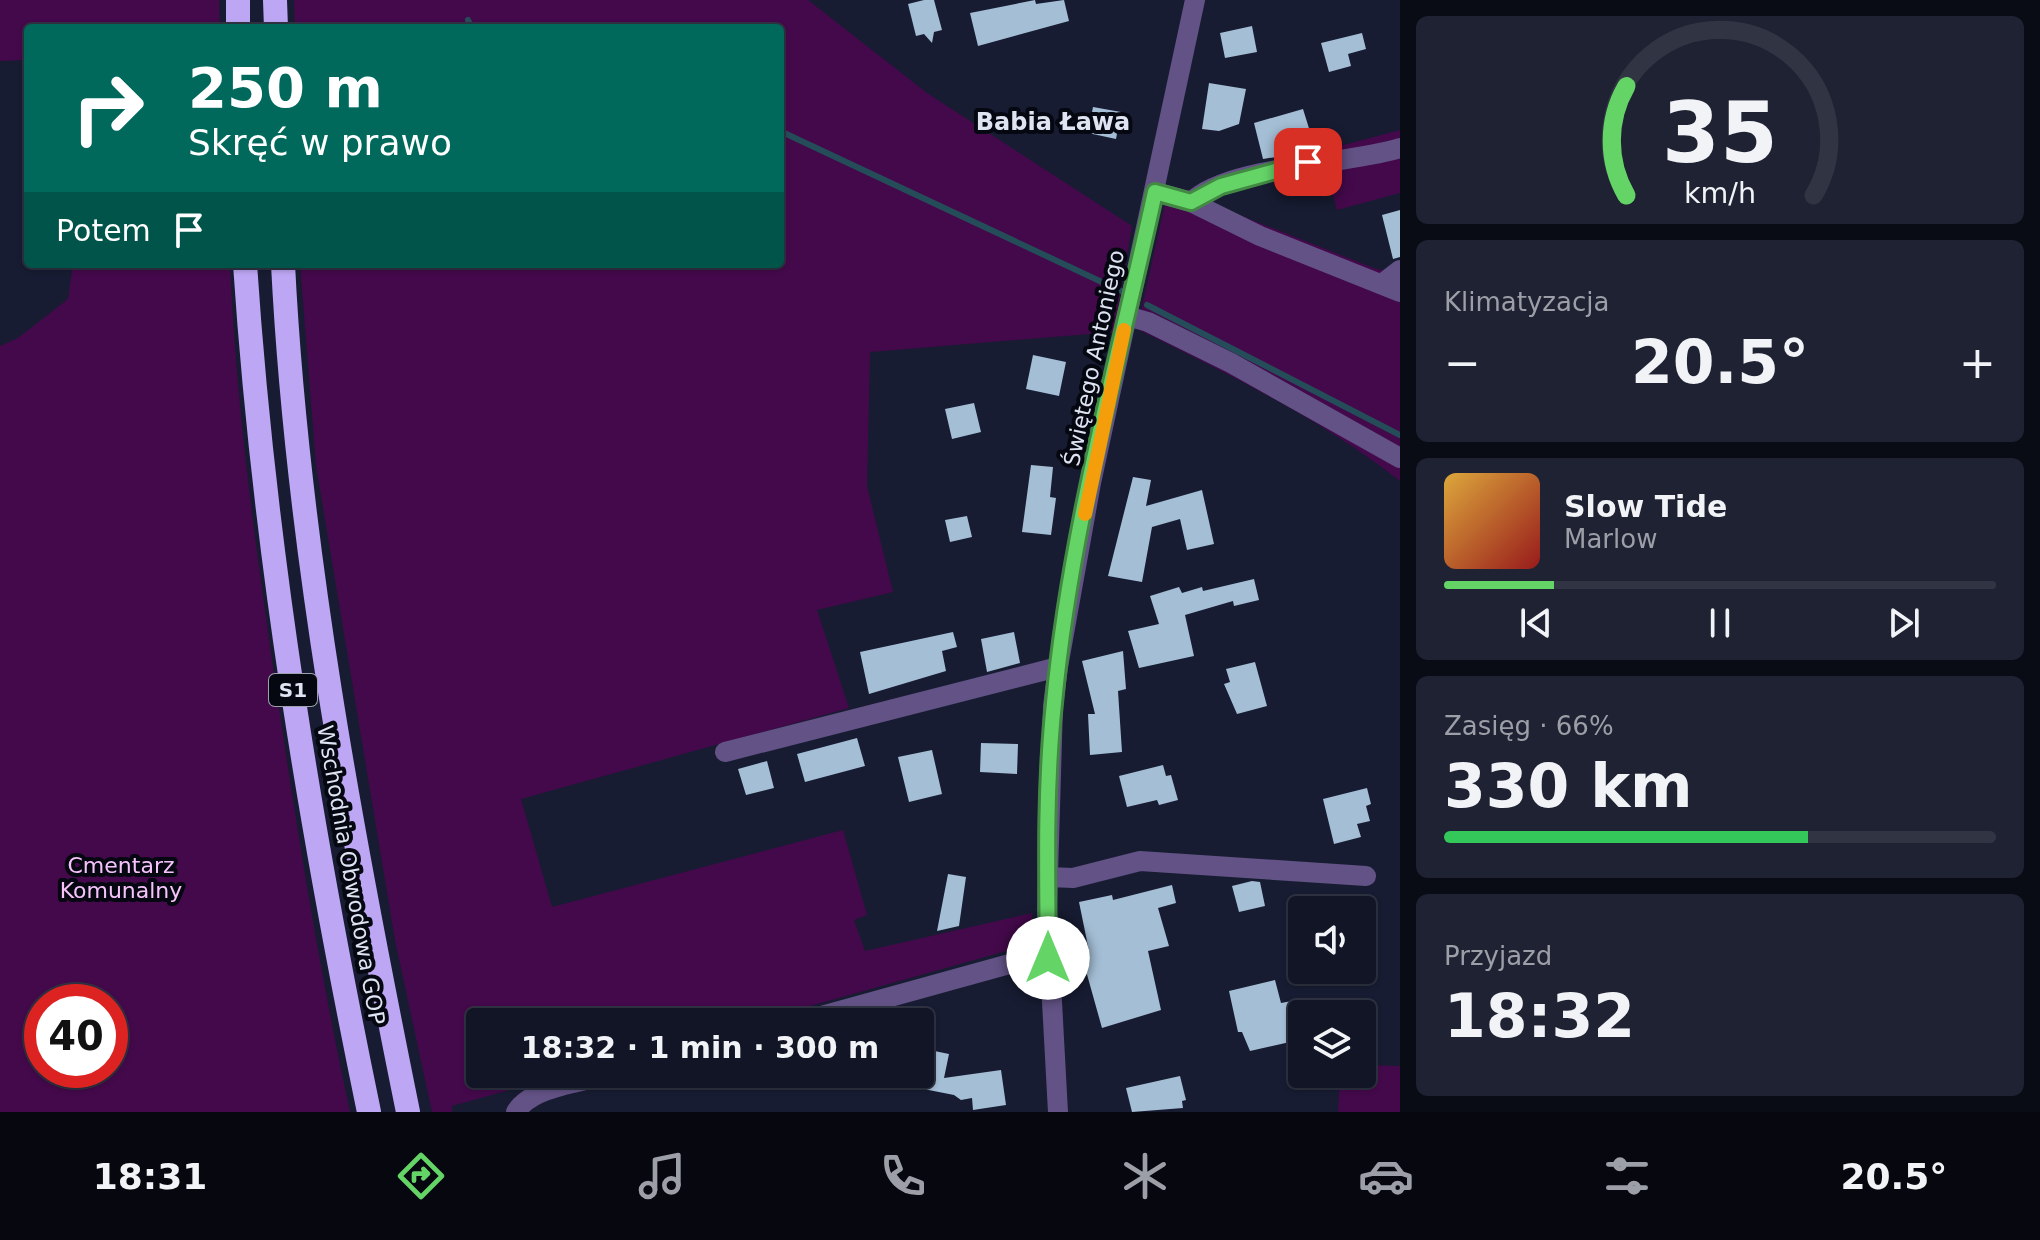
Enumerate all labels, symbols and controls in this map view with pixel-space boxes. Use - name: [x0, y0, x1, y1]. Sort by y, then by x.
- text: 250 m: [188, 55, 383, 120]
- icon: right: [56, 56, 160, 160]
- text: 35: [1662, 85, 1778, 182]
- district label: Babia Ława: [976, 108, 1130, 136]
- text: Skręć w prawo: [188, 122, 452, 163]
- pin: [1274, 128, 1342, 196]
- icon: arrive: [1286, 140, 1330, 184]
- text: km/h: [1684, 176, 1756, 210]
- icon: arrive: [167, 208, 211, 252]
- text: Potem: [56, 213, 151, 248]
- street label: Świętego Antoniego: [1059, 248, 1129, 468]
- text: Klimatyzacja: [1444, 287, 1609, 317]
- text: 20.5°: [1631, 327, 1809, 397]
- text: −: [1444, 337, 1481, 388]
- text: +: [1959, 337, 1996, 388]
- text: Slow Tide: [1564, 489, 1727, 524]
- text: Marlow: [1564, 524, 1657, 554]
- icon: previous: [1514, 601, 1558, 645]
- icon: pause: [1698, 601, 1742, 645]
- icon: next: [1882, 601, 1926, 645]
- road number: S1: [269, 674, 317, 706]
- text: Zasięg · 66%: [1444, 711, 1614, 741]
- street label: Wschodnia Obwodowa GOP: [312, 723, 390, 1027]
- text: 330 km: [1444, 751, 1693, 821]
- park label: Cmentarz Komunalny: [60, 853, 182, 903]
- map controls: [1288, 896, 1376, 1088]
- button: sound: [1288, 896, 1376, 984]
- position arrow: [1006, 916, 1090, 1000]
- text: Przyjazd: [1444, 941, 1552, 971]
- text: 18:32: [1444, 981, 1635, 1051]
- speed limit sign: 40: [24, 984, 128, 1088]
- button: layers: [1288, 1000, 1376, 1088]
- text: 18:32 · 1 min · 300 m: [521, 1030, 879, 1065]
- icon: directions: [393, 1148, 449, 1204]
- icon: music: [634, 1148, 690, 1204]
- icon: phone: [875, 1148, 931, 1204]
- icon: climate: [1117, 1148, 1173, 1204]
- icon: car: [1358, 1148, 1414, 1204]
- icon: filters: [1599, 1148, 1655, 1204]
- text: 18:31: [93, 1156, 207, 1197]
- text: 20.5°: [1840, 1156, 1947, 1197]

